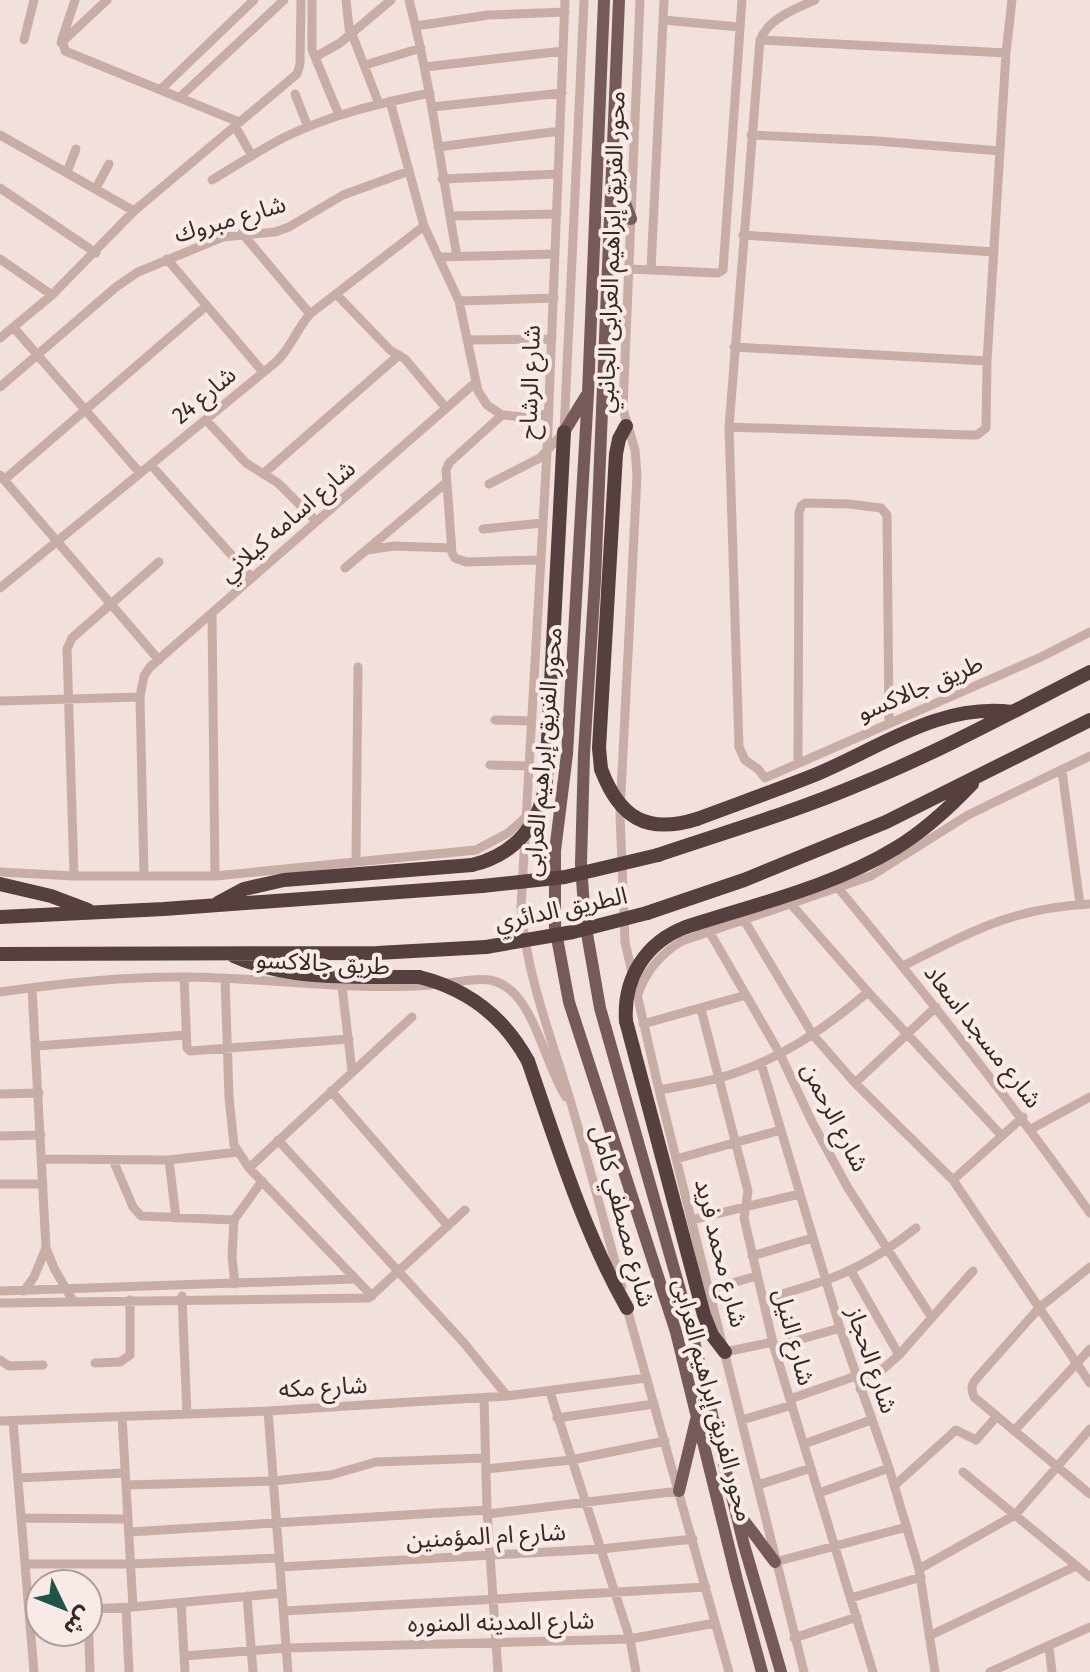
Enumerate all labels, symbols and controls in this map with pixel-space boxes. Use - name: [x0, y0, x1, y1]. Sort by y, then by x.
- street label: محور الفريق إبراهيم العرابى الجانبي: [591, 90, 635, 414]
- street label: شارع مبروك: [171, 190, 290, 251]
- street label: شارع الرشاح: [514, 324, 549, 440]
- street label: شارع 24: [167, 360, 243, 432]
- street label: شارع اسامه كيلاني: [213, 454, 364, 591]
- street label: محور الفريق إبراهيم العرابى: [518, 626, 571, 878]
- street label: طريق جالاكسو: [853, 649, 988, 728]
- street label: الطريق الدائري: [492, 881, 631, 941]
- street label: طريق جالاكسو: [255, 946, 391, 981]
- street label: شارع مسجد اسعاد: [916, 959, 1048, 1115]
- street label: شارع الرحمن: [793, 1058, 874, 1177]
- street label: شارع مصطفي كامل: [581, 1122, 661, 1311]
- street label: شارع محمد فريد: [686, 1176, 753, 1331]
- street label: محور الفريق إبراهيم العرابى: [664, 1276, 759, 1525]
- street label: شارع النيل: [765, 1286, 820, 1389]
- street label: شارع الحجاز: [838, 1302, 903, 1418]
- street label: شارع مكه: [278, 1371, 368, 1406]
- street label: شارع ام المؤمنين: [405, 1518, 567, 1558]
- north arrow: [24, 1568, 104, 1648]
- text: ش: [58, 1601, 98, 1642]
- street label: شارع المدينه المنوره: [407, 1606, 595, 1641]

